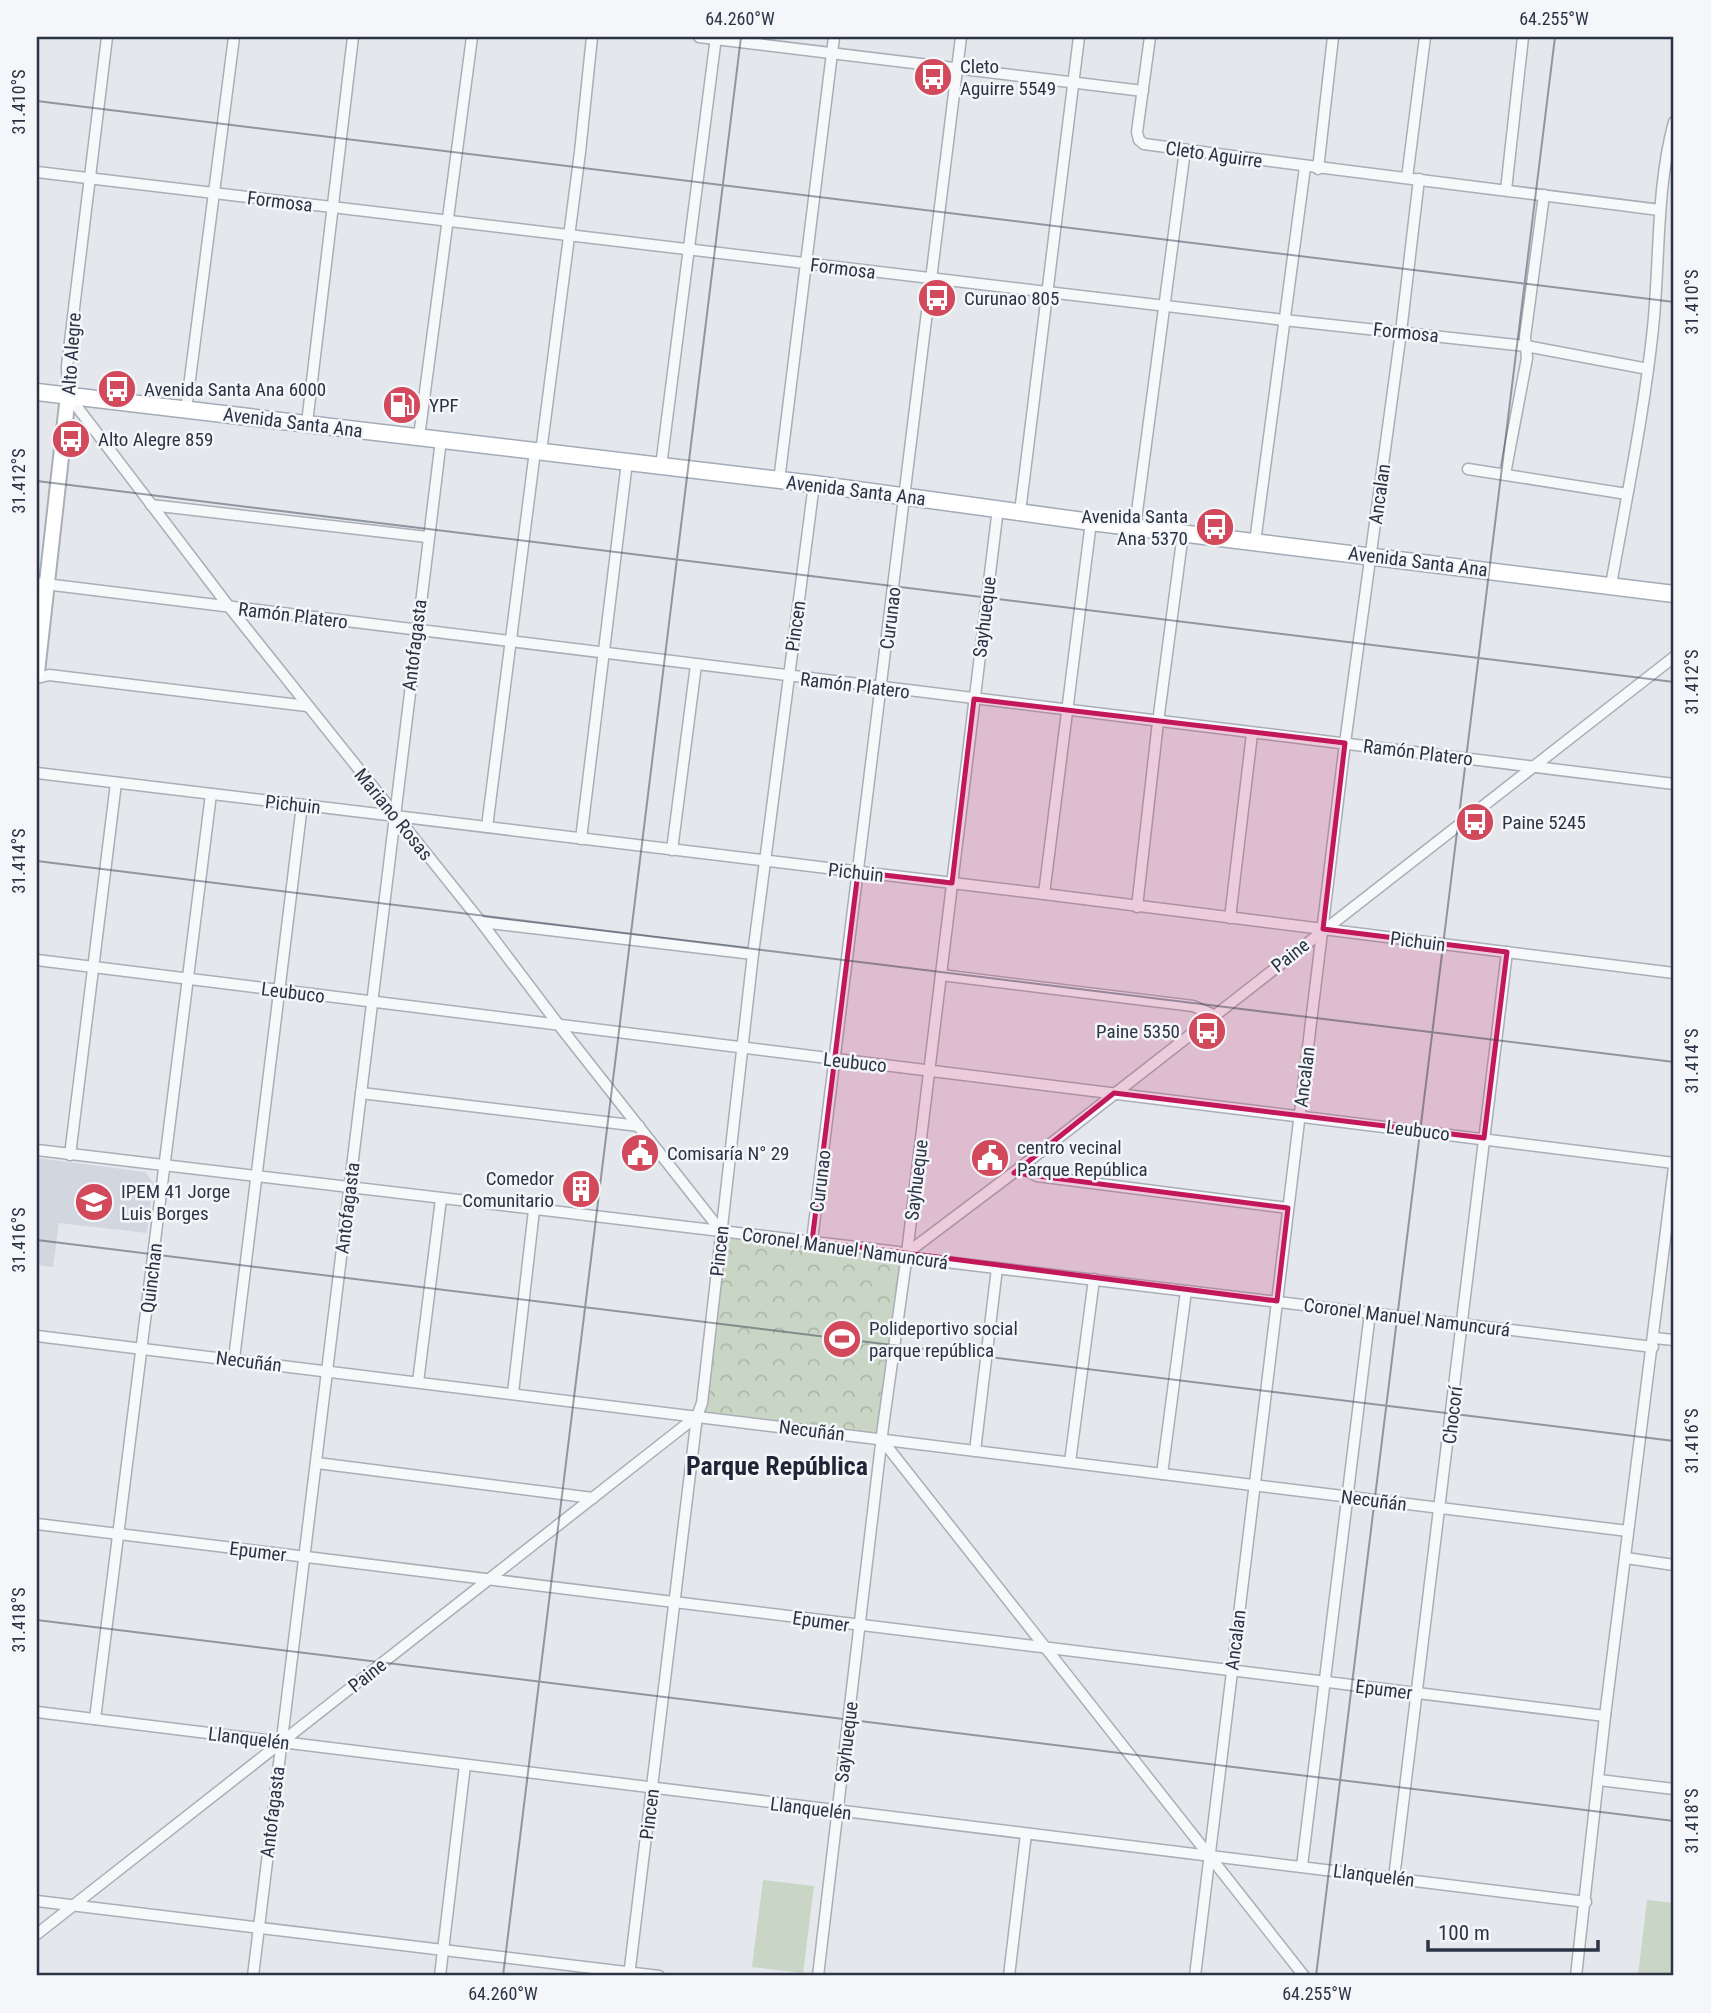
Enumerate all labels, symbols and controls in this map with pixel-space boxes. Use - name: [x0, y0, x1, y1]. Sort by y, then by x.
- text: 64.260°W: [705, 8, 775, 29]
- text: 64.255°W: [1519, 8, 1589, 29]
- place label: Cleto Aguirre 5549: [960, 55, 1056, 100]
- bus stop icon: Cleto Aguirre 5549: [912, 56, 954, 98]
- text: 31.410°S: [8, 69, 29, 135]
- street label: Cleto Aguirre: [1164, 136, 1264, 173]
- street label: Formosa: [246, 186, 314, 217]
- street label: Formosa: [809, 253, 877, 284]
- text: 31.410°S: [1681, 269, 1702, 335]
- bus stop icon: Curunao 805: [916, 277, 958, 319]
- place label: Curunao 805: [964, 287, 1059, 310]
- street label: Alto Alegre: [57, 312, 86, 396]
- street label: Formosa: [1372, 318, 1440, 347]
- bus stop icon: Avenida Santa Ana 6000: [96, 368, 138, 410]
- place label: Avenida Santa Ana 6000: [144, 378, 326, 401]
- fuel station icon: YPF: [381, 384, 423, 426]
- place label: YPF: [429, 394, 459, 417]
- street label: Avenida Santa Ana: [222, 403, 364, 442]
- bus stop icon: Alto Alegre 859: [50, 418, 92, 460]
- place label: Alto Alegre 859: [98, 428, 213, 451]
- text: 31.412°S: [8, 448, 29, 514]
- street label: Ancalan: [1364, 462, 1395, 526]
- street label: Avenida Santa Ana: [785, 471, 927, 510]
- place label: Avenida Santa Ana 5370: [1081, 505, 1188, 550]
- bus stop icon: Avenida Santa Ana 5370: [1194, 506, 1236, 548]
- street label: Avenida Santa Ana: [1347, 542, 1489, 581]
- street label: Sayhueque: [968, 575, 1001, 659]
- street label: Curunao: [875, 586, 906, 651]
- street label: Ramón Platero: [237, 597, 349, 634]
- street label: Antofagasta: [397, 598, 432, 692]
- street label: Pincen: [781, 599, 810, 653]
- text: 31.412°S: [1681, 649, 1702, 715]
- street label: Ramón Platero: [799, 667, 911, 704]
- street label: Ramón Platero: [1362, 734, 1474, 771]
- street label: Mariano Rosas: [349, 764, 438, 865]
- street label: Pichuin: [264, 790, 322, 819]
- bus stop icon: Paine 5245: [1454, 801, 1496, 843]
- place label: Paine 5245: [1502, 811, 1586, 834]
- text: 31.414°S: [8, 828, 29, 894]
- street label: Pichuin: [827, 858, 885, 887]
- street label: Pichuin: [1389, 927, 1447, 956]
- street label: Paine: [1267, 933, 1314, 977]
- street label: Leubuco: [260, 977, 326, 1008]
- bus stop icon: Paine 5350: [1186, 1010, 1228, 1052]
- place label: Paine 5350: [1096, 1020, 1180, 1043]
- text: 31.414°S: [1681, 1028, 1702, 1094]
- street label: Ancalan: [1289, 1046, 1320, 1109]
- street label: Leubuco: [822, 1048, 888, 1077]
- street label: Leubuco: [1385, 1115, 1451, 1146]
- public building icon: Comisaría N° 29: [619, 1132, 661, 1174]
- place label: centro vecinal Parque República: [1017, 1136, 1148, 1181]
- public building icon: centro vecinal Parque República: [969, 1137, 1011, 1179]
- street label: Sayhueque: [900, 1138, 933, 1222]
- place label: Comisaría N° 29: [667, 1142, 789, 1165]
- street label: Curunao: [805, 1149, 836, 1214]
- street label: Antofagasta: [330, 1161, 365, 1255]
- place label: Comedor Comunitario: [462, 1167, 554, 1212]
- building icon: Comedor Comunitario: [560, 1168, 602, 1210]
- place label: IPEM 41 Jorge Luis Borges: [121, 1180, 230, 1225]
- school or university icon: IPEM 41 Jorge Luis Borges: [73, 1181, 115, 1223]
- text: 31.416°S: [8, 1207, 29, 1273]
- street label: Coronel Manuel Namuncurá: [740, 1223, 949, 1274]
- street label: Pincen: [705, 1224, 734, 1278]
- street label: Quinchan: [136, 1242, 167, 1314]
- street label: Coronel Manuel Namuncurá: [1302, 1293, 1511, 1342]
- place label: Polideportivo social parque república: [869, 1317, 1018, 1362]
- sports icon: Polideportivo social parque república: [821, 1318, 863, 1360]
- street label: Necuñán: [215, 1346, 283, 1377]
- street label: Chocorí: [1438, 1383, 1468, 1445]
- text: 31.416°S: [1681, 1408, 1702, 1474]
- street label: Necuñán: [778, 1415, 846, 1446]
- district label: Parque República: [686, 1451, 868, 1481]
- street label: Necuñán: [1340, 1485, 1408, 1516]
- street label: Epumer: [228, 1537, 288, 1566]
- text: 31.418°S: [8, 1587, 29, 1653]
- street label: Epumer: [791, 1606, 851, 1637]
- street label: Ancalan: [1220, 1609, 1251, 1672]
- street label: Paine: [344, 1653, 391, 1697]
- street label: Epumer: [1354, 1675, 1414, 1704]
- street label: Sayhueque: [830, 1700, 863, 1784]
- street label: Llanquelén: [207, 1722, 291, 1755]
- street label: Antofagasta: [255, 1765, 290, 1859]
- street label: Pincen: [635, 1787, 664, 1841]
- text: 31.418°S: [1681, 1788, 1702, 1854]
- street label: Llanquelén: [769, 1792, 853, 1825]
- street label: Llanquelén: [1332, 1859, 1416, 1892]
- scale bar: [1428, 1908, 1597, 1952]
- text: 100 m: [1438, 1921, 1490, 1945]
- text: 64.260°W: [468, 1983, 538, 2004]
- text: 64.255°W: [1282, 1983, 1352, 2004]

